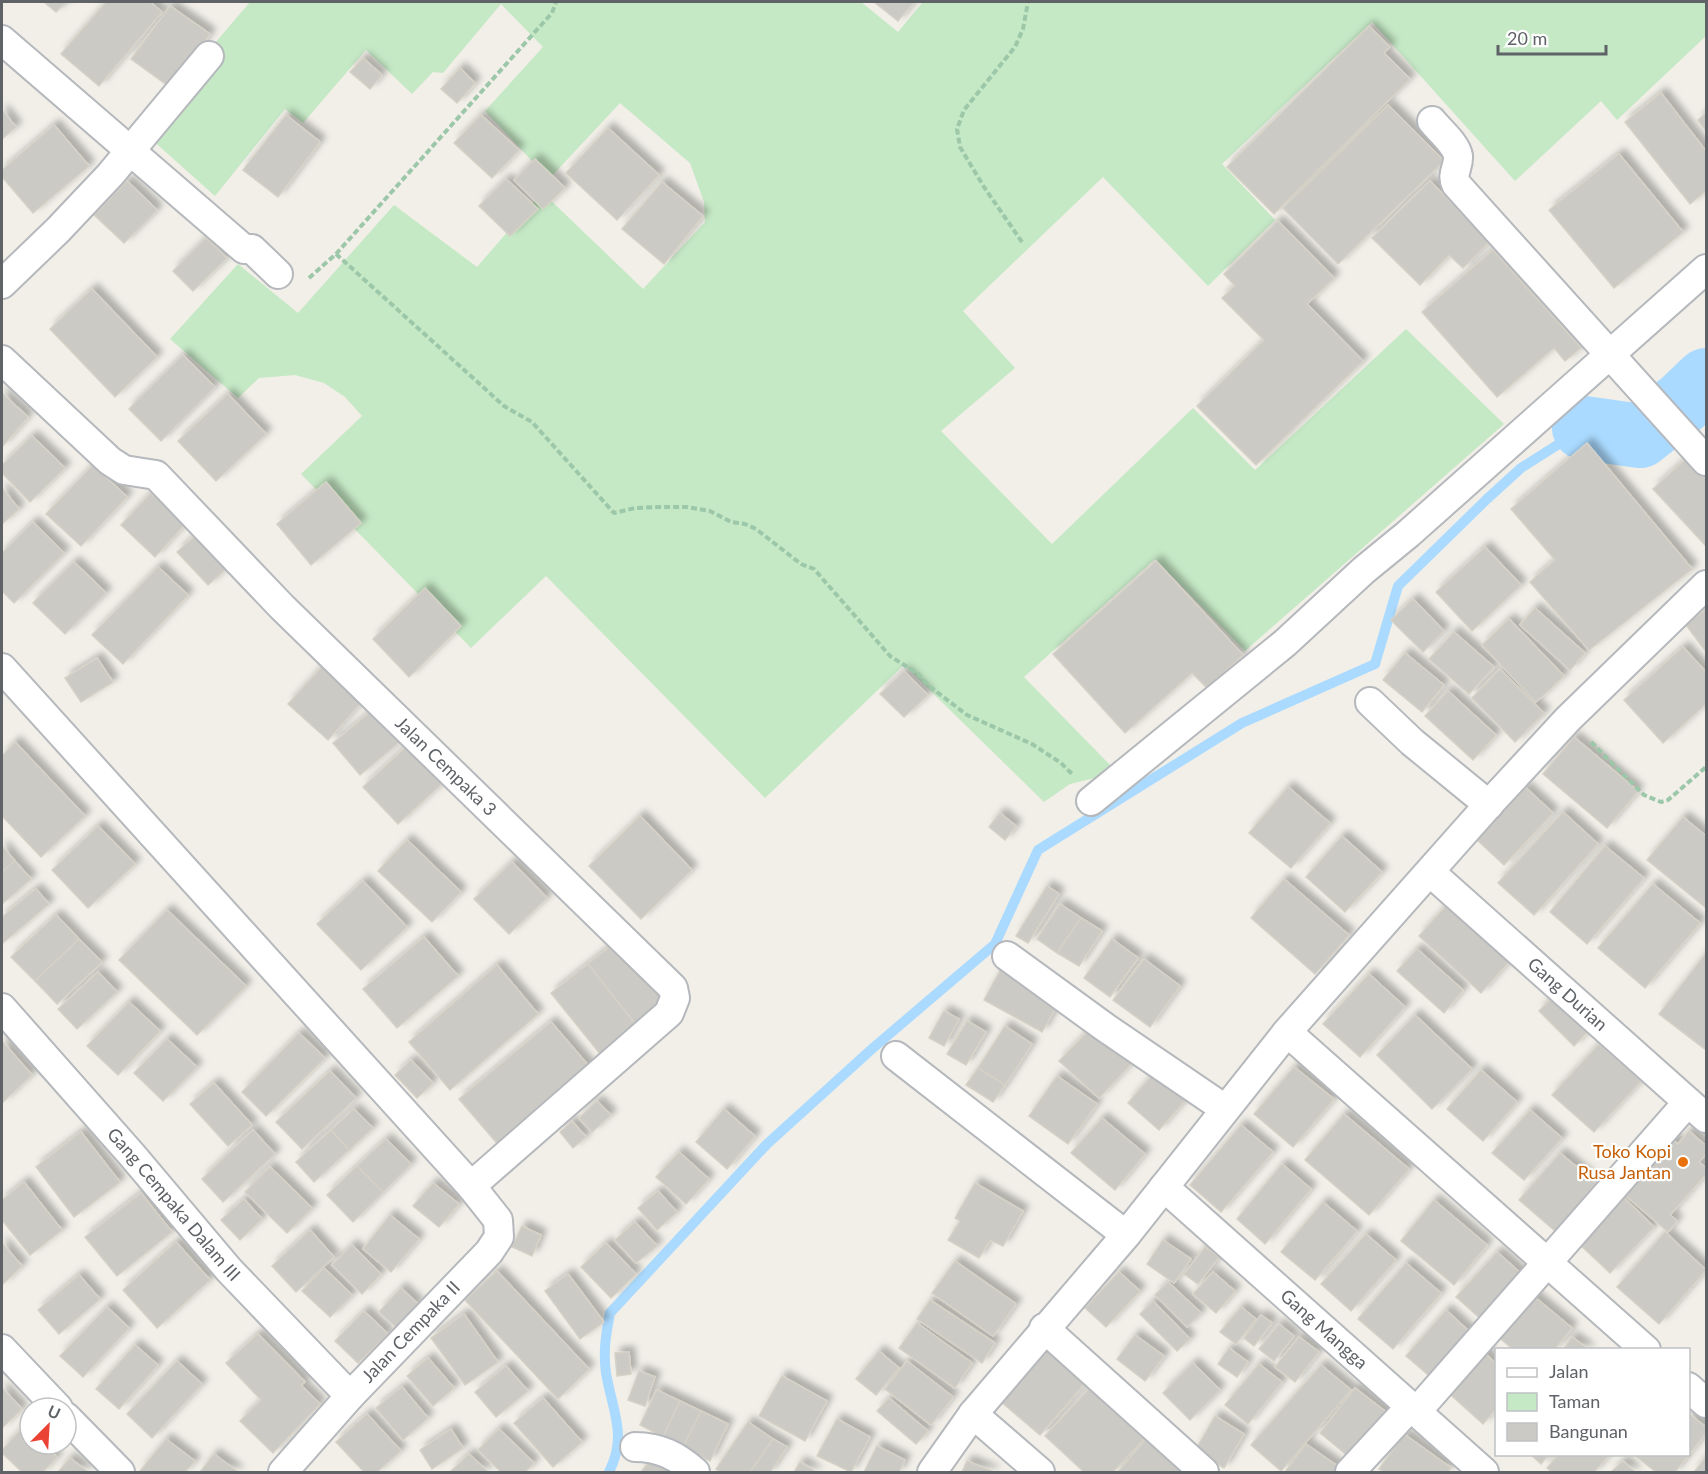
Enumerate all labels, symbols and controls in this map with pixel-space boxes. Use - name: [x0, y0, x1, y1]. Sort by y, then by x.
- scale bar: [1498, 18, 1606, 56]
- text: 20 m: [1507, 27, 1547, 49]
- street label: Jalan Cempaka 3: [391, 712, 502, 820]
- street label: Gang Durian: [1524, 952, 1613, 1035]
- street label: Gang Cempaka Dalam III: [103, 1123, 246, 1285]
- place label: Toko Kopi Rusa Jantan: [1578, 1140, 1671, 1183]
- marker: Toko Kopi Rusa Jantan: [1676, 1155, 1690, 1169]
- street label: Jalan Cempaka II: [357, 1276, 464, 1386]
- street label: Gang Mangga: [1276, 1284, 1373, 1373]
- legend: [1495, 1348, 1690, 1456]
- text: Jalan: [1549, 1360, 1588, 1382]
- text: Taman: [1549, 1390, 1600, 1412]
- north arrow: [18, 1396, 78, 1456]
- text: U: [45, 1401, 64, 1423]
- text: Bangunan: [1549, 1420, 1628, 1442]

